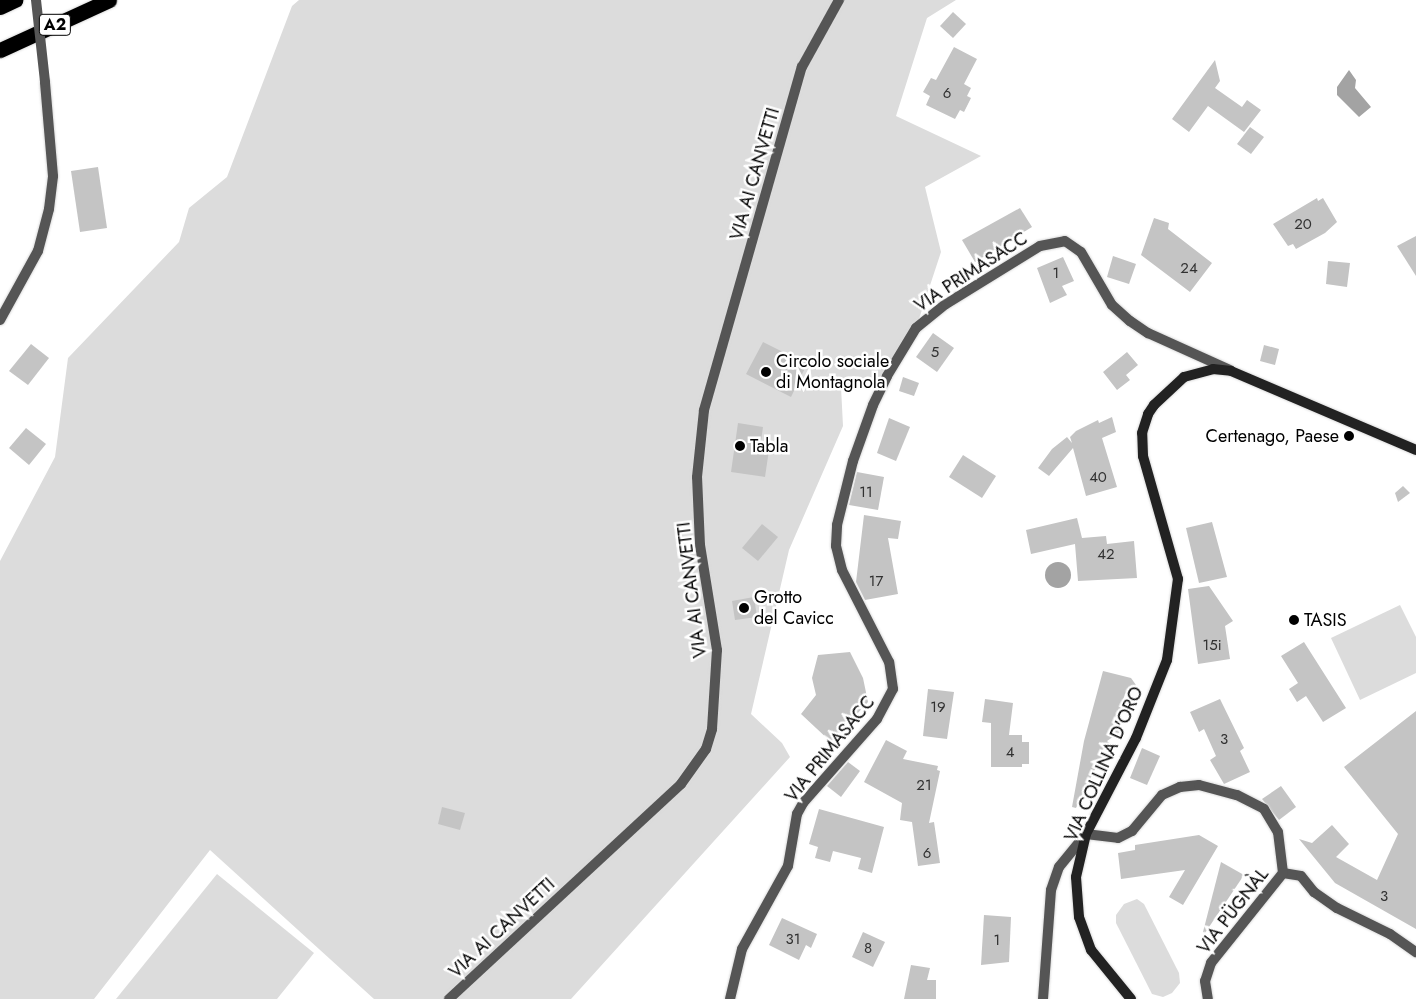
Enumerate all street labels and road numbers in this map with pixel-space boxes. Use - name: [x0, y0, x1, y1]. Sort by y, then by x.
- road number: A2: [39, 12, 71, 38]
- street label: VIA AI CANVETTI: [726, 105, 784, 243]
- street label: VIA PRIMASACC: [911, 227, 1031, 317]
- street label: VIA AI CANVETTI: [673, 521, 711, 659]
- street label: VIA COLLINA D'ORO: [1060, 683, 1148, 845]
- street label: VIA PRIMASACC: [781, 692, 879, 806]
- street label: VIA PÜGNÀL: [1193, 864, 1273, 958]
- street label: VIA AI CANVETTI: [445, 874, 559, 982]

